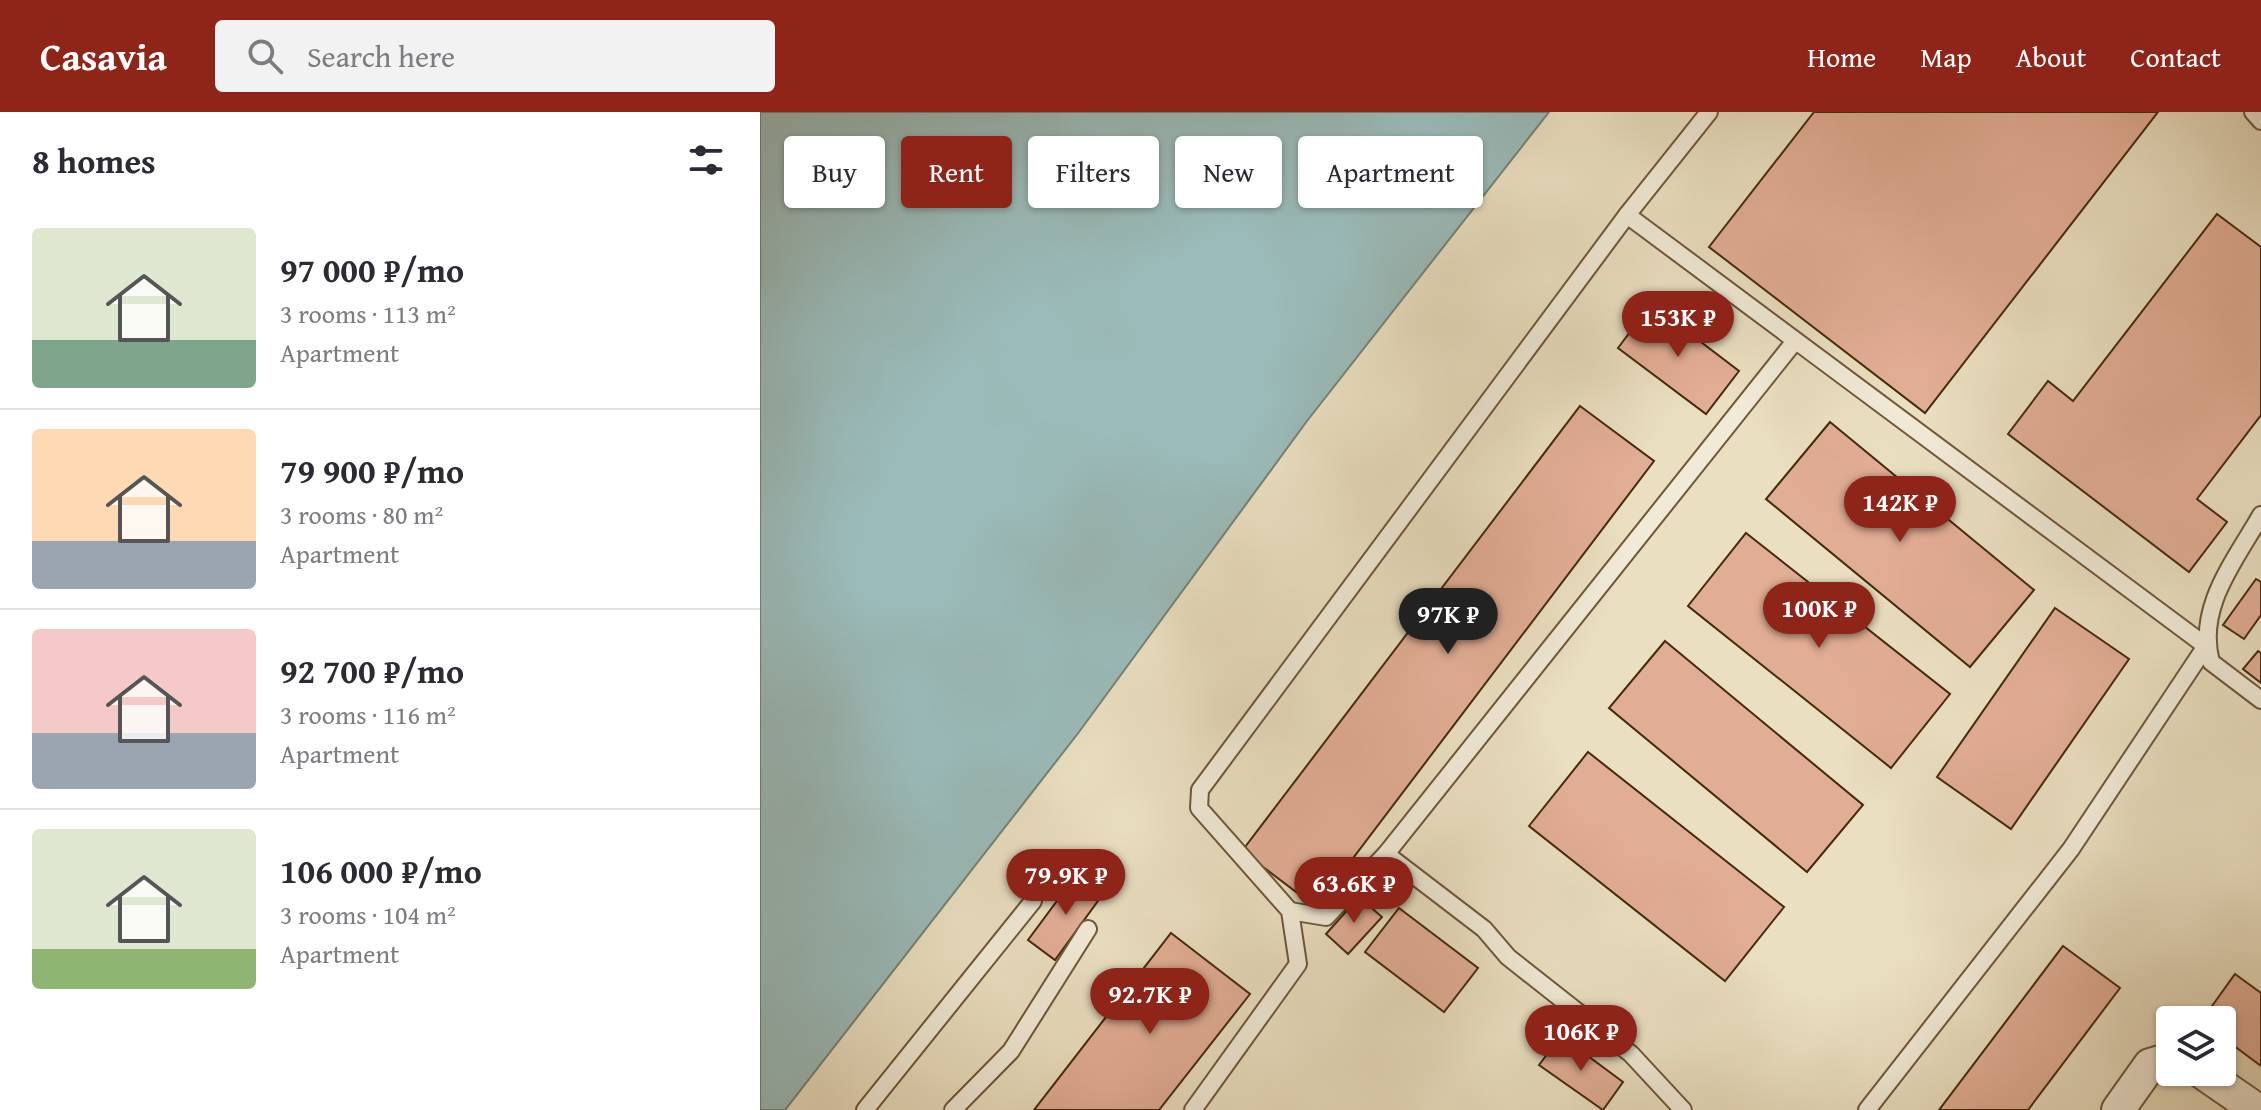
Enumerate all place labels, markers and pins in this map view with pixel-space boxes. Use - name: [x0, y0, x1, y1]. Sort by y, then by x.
- pin: 153K ₽: [1613, 291, 1743, 359]
- pin: 142K ₽: [1835, 476, 1965, 544]
- pin: 100K ₽: [1754, 582, 1884, 650]
- pin: 97K ₽: [1392, 588, 1504, 656]
- pin: 79.9K ₽: [992, 849, 1140, 917]
- pin: 63.6K ₽: [1280, 857, 1428, 925]
- pin: 92.7K ₽: [1076, 968, 1224, 1036]
- pin: 106K ₽: [1516, 1005, 1646, 1073]

